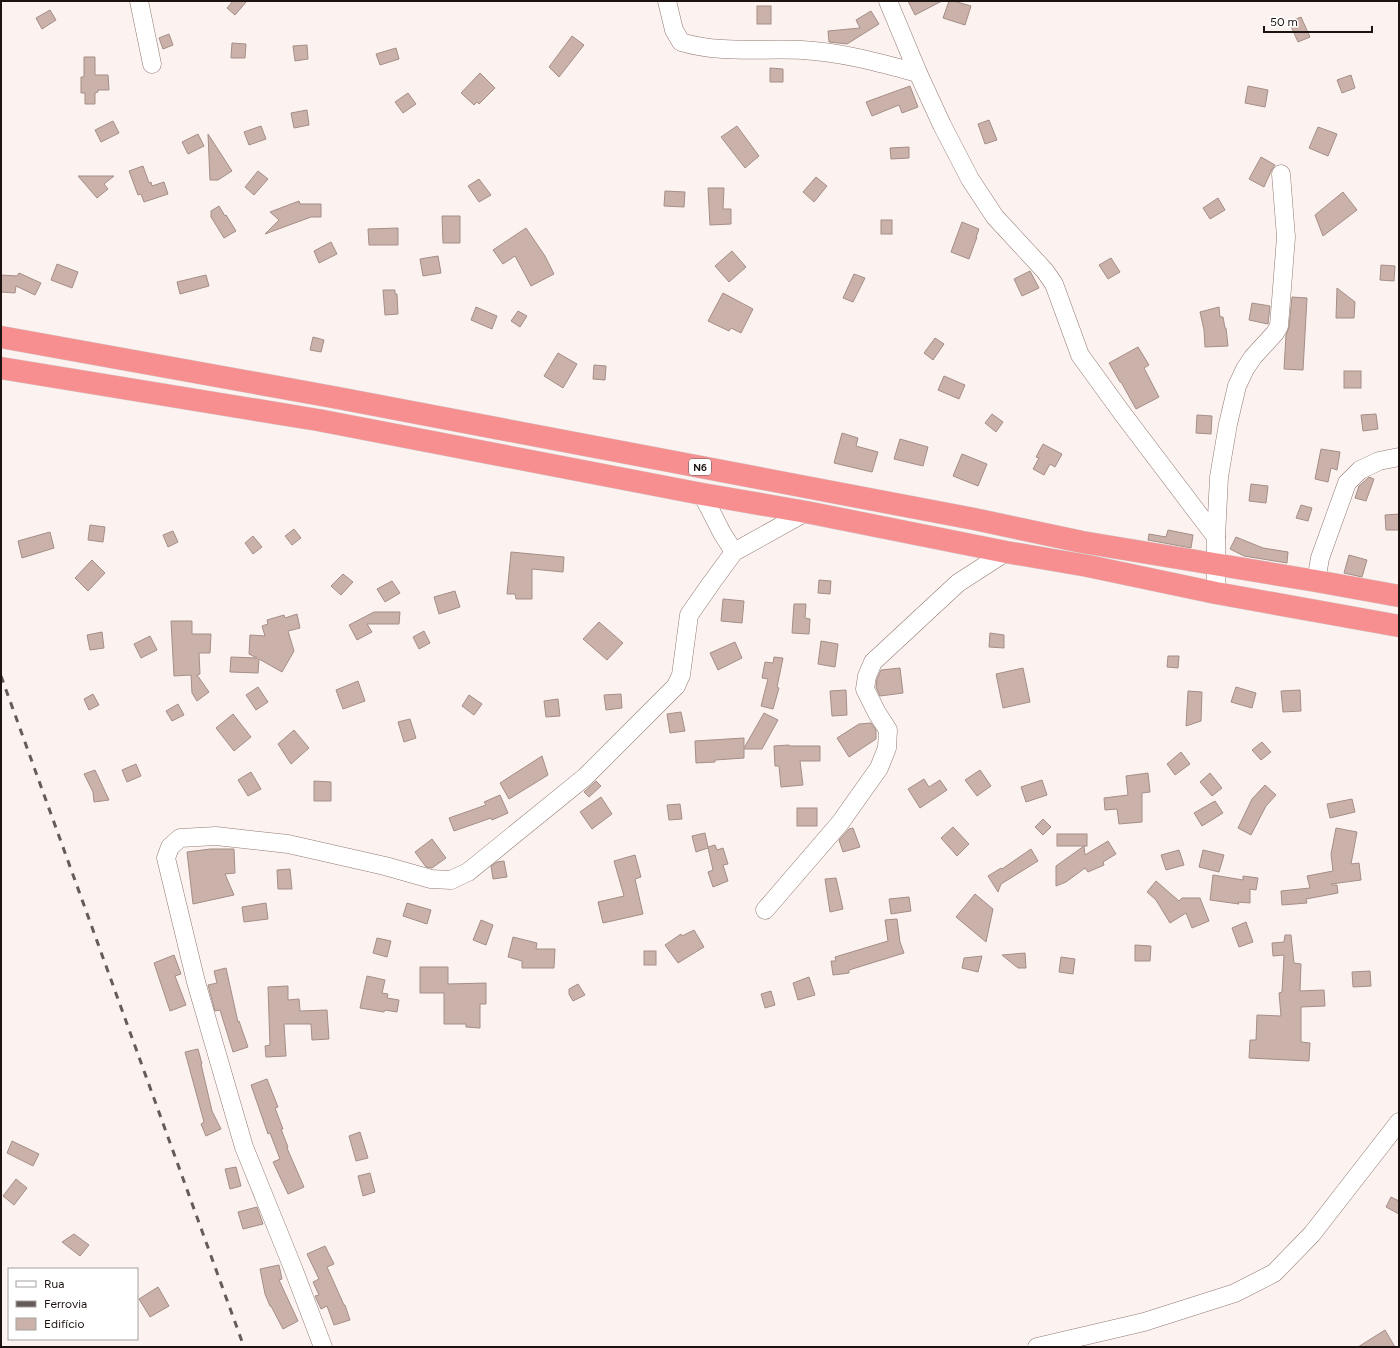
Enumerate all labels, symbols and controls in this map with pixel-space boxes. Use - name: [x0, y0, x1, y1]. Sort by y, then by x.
- scale bar: [1264, 8, 1372, 34]
- text: 50 m: [1270, 15, 1298, 29]
- road number: N6: [689, 459, 711, 475]
- legend: [8, 1268, 138, 1340]
- text: Rua: [44, 1277, 64, 1291]
- text: Ferrovia: [44, 1297, 87, 1311]
- text: Edifício: [44, 1317, 84, 1331]

